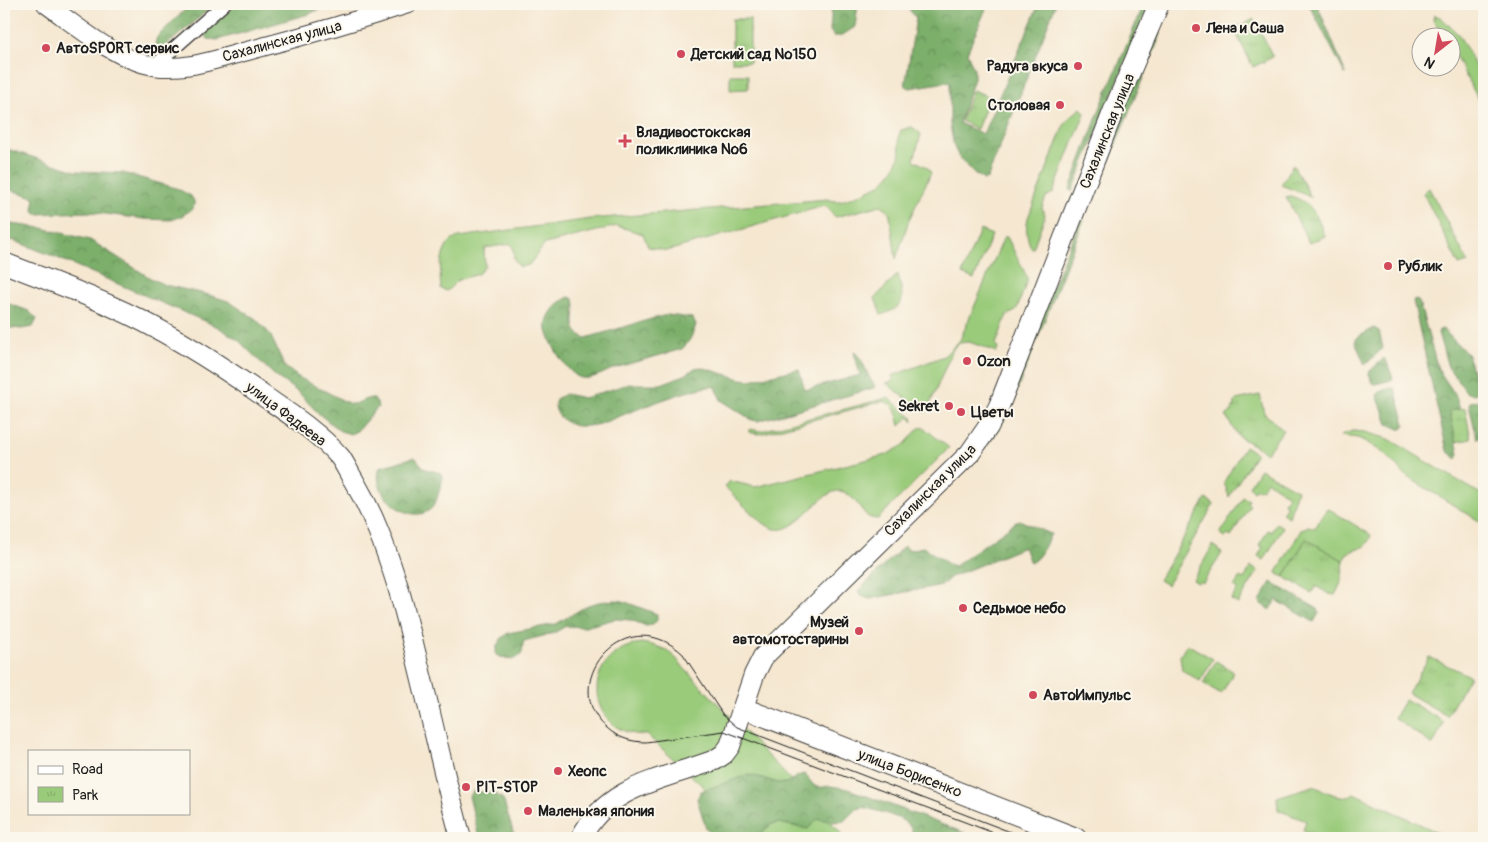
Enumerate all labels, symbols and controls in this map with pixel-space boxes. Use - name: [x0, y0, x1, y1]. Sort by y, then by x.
- street label: Сахалинская улица: [220, 16, 344, 67]
- place label: Лена и Саша: [1205, 19, 1284, 38]
- marker: Лена и Саша: [1190, 22, 1202, 34]
- north arrow: [1410, 28, 1460, 78]
- place label: АвтоSPORT сервис: [56, 39, 180, 58]
- marker: АвтоSPORT сервис: [40, 42, 52, 54]
- place label: Детский сад №150: [690, 45, 817, 64]
- marker: Детский сад №150: [675, 48, 687, 60]
- text: N: [1421, 53, 1438, 72]
- place label: Радуга вкуса: [987, 57, 1068, 76]
- marker: Радуга вкуса: [1072, 60, 1084, 72]
- street label: Сахалинская улица: [1076, 71, 1139, 192]
- place label: Столовая: [988, 96, 1050, 115]
- marker: Столовая: [1054, 99, 1066, 111]
- place label: Владивостокская поликлиника №6: [636, 123, 750, 159]
- marker: Владивостокская поликлиника №6: [618, 134, 632, 148]
- place label: Рублик: [1398, 257, 1443, 276]
- marker: Рублик: [1382, 260, 1394, 272]
- place label: Ozon: [977, 352, 1011, 371]
- marker: Ozon: [961, 355, 973, 367]
- street label: улица Фадеева: [241, 377, 330, 451]
- place label: Sekret: [898, 397, 940, 416]
- marker: Sekret: [943, 400, 955, 412]
- place label: Цветы: [971, 403, 1014, 422]
- marker: Цветы: [955, 406, 967, 418]
- street label: Сахалинская улица: [880, 440, 980, 540]
- place label: Седьмое небо: [973, 599, 1066, 618]
- marker: Седьмое небо: [957, 602, 969, 614]
- place label: Музей автомотостарины: [733, 613, 849, 649]
- marker: Музей автомотостарины: [853, 625, 865, 637]
- place label: АвтоИмпульс: [1043, 686, 1131, 705]
- marker: АвтоИмпульс: [1027, 689, 1039, 701]
- street label: улица Борисенко: [854, 745, 964, 802]
- legend: [28, 750, 190, 814]
- text: Road: [72, 760, 103, 779]
- place label: Хеопс: [568, 762, 607, 781]
- marker: Хеопс: [552, 765, 564, 777]
- place label: PIT-STOP: [476, 778, 538, 797]
- marker: PIT-STOP: [460, 781, 472, 793]
- text: Park: [72, 786, 99, 805]
- place label: Маленькая япония: [538, 802, 654, 821]
- marker: Маленькая япония: [522, 805, 534, 817]

